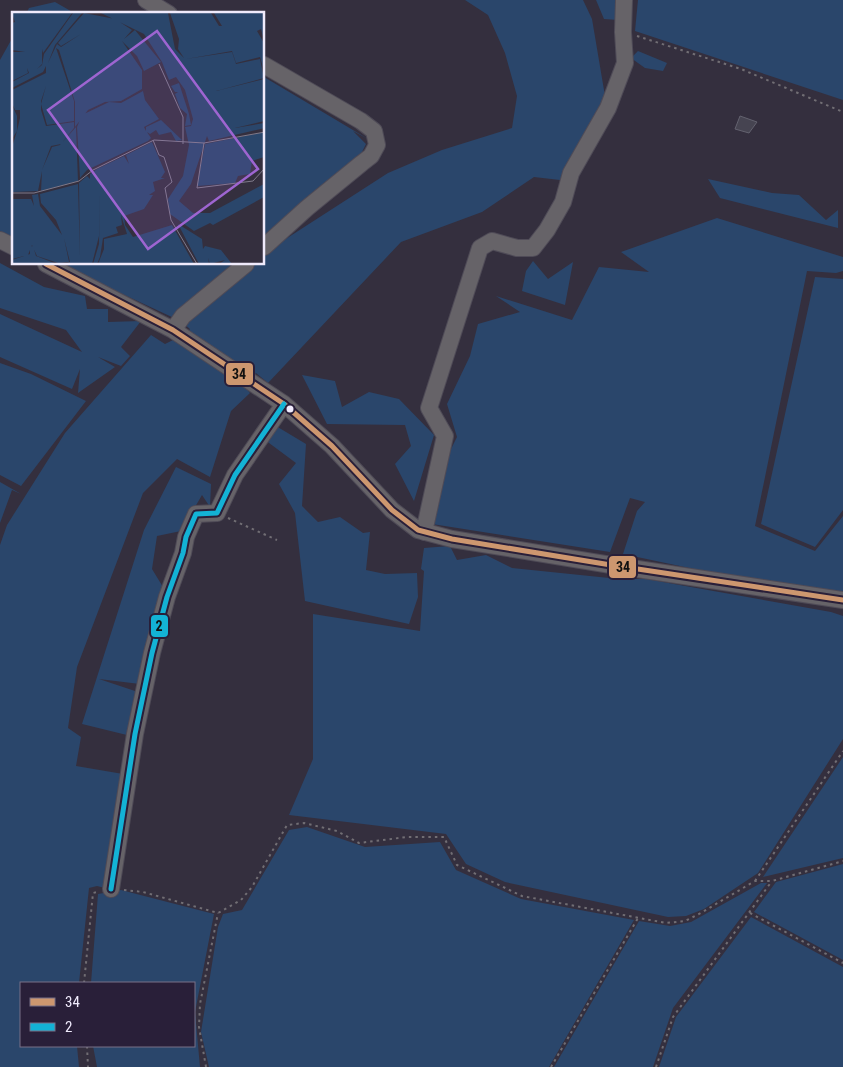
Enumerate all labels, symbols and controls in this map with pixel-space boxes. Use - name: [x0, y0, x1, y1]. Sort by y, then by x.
- inset map: [12, 12, 265, 265]
- line badge: 34: [225, 362, 254, 386]
- text: 34: [232, 366, 246, 382]
- unlabelled marker: [285, 404, 295, 414]
- line badge: 34: [608, 555, 637, 579]
- text: 34: [616, 559, 630, 575]
- line badge: 2: [150, 614, 169, 638]
- text: 2: [155, 618, 163, 634]
- legend: [20, 982, 195, 1047]
- text: 34: [65, 993, 80, 1011]
- text: 2: [65, 1018, 72, 1036]

